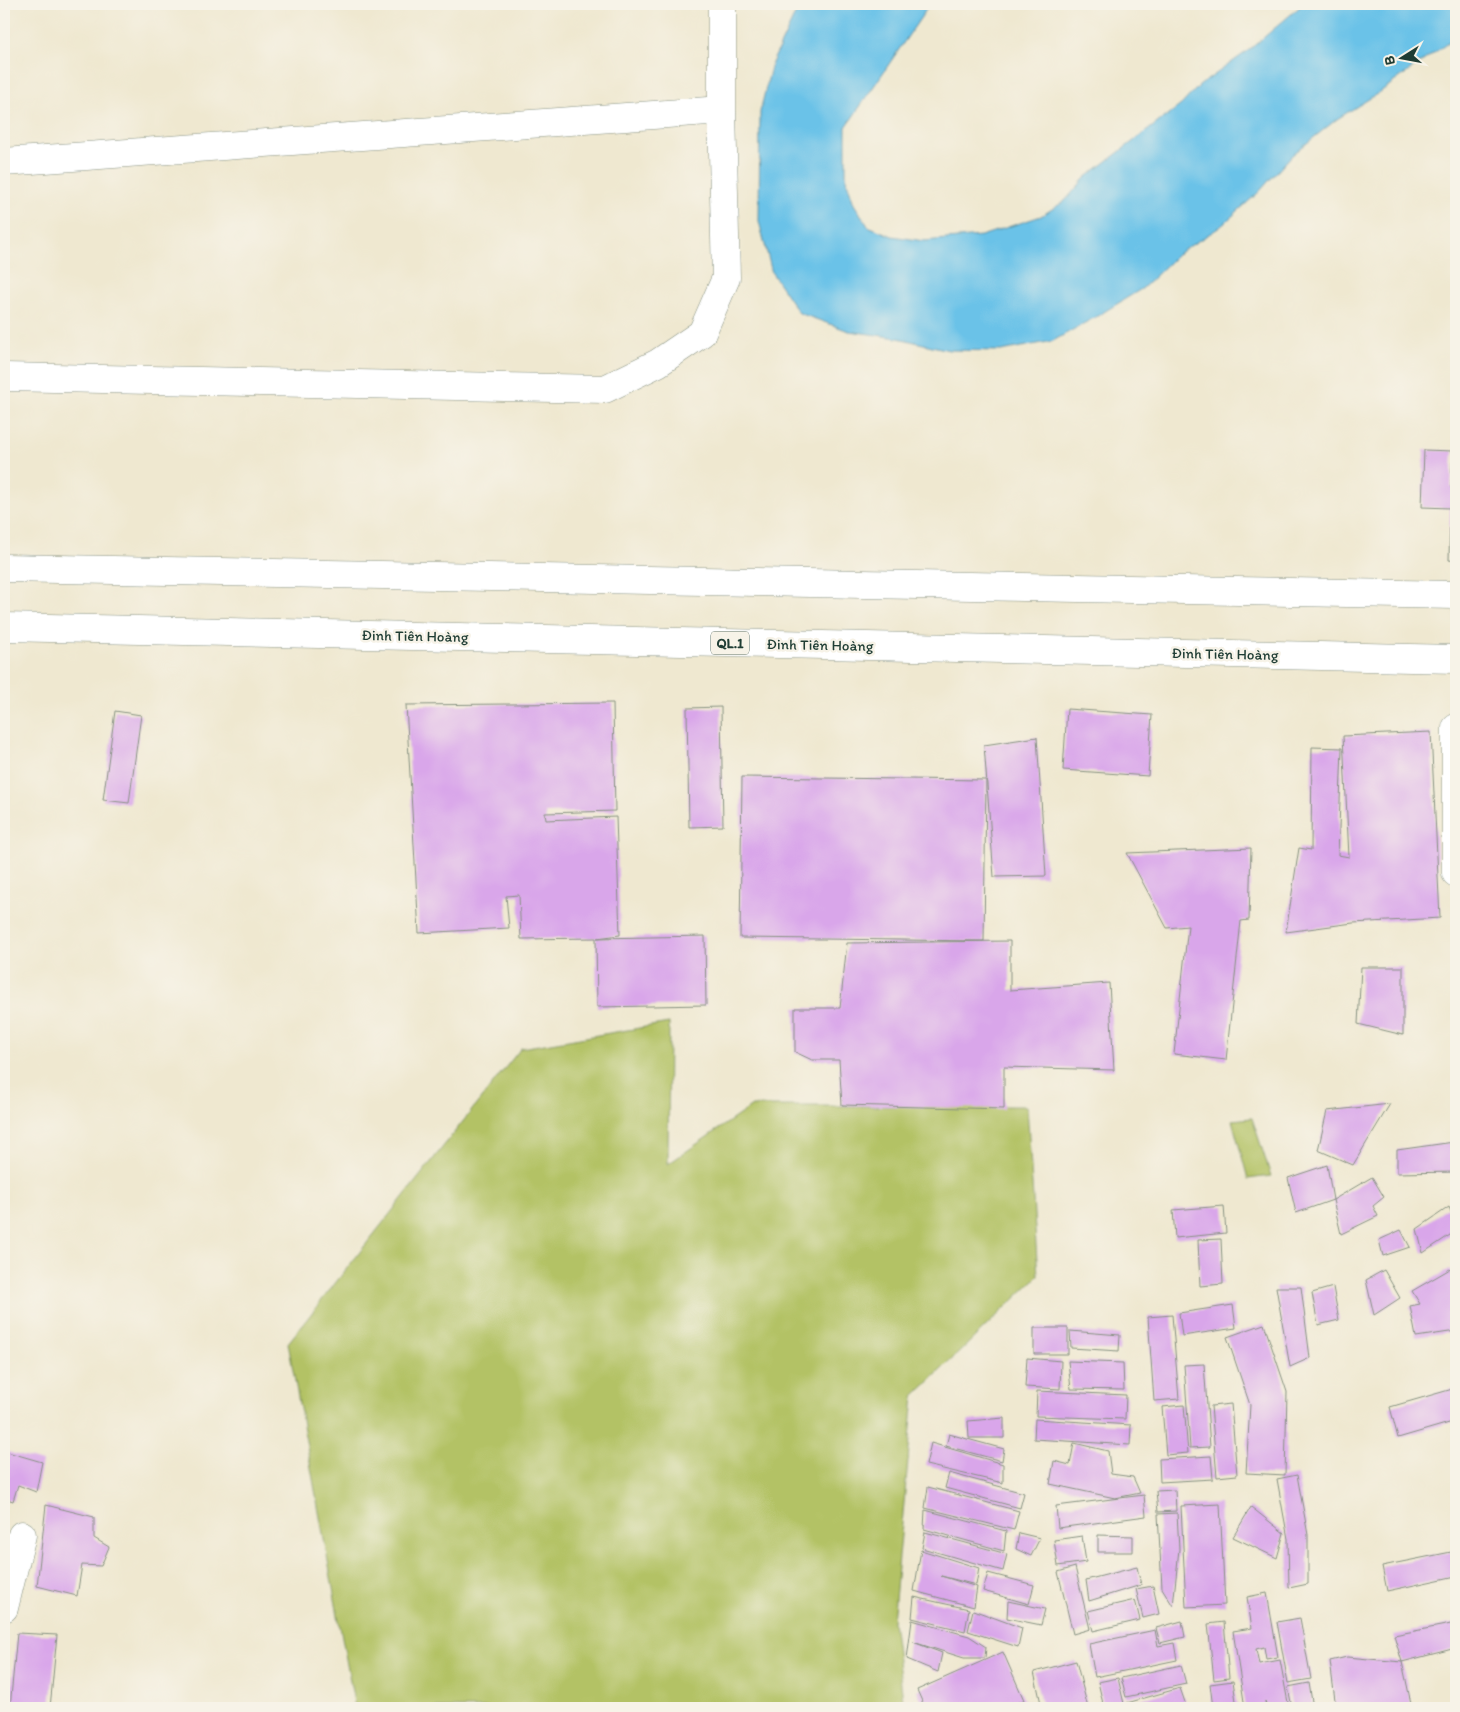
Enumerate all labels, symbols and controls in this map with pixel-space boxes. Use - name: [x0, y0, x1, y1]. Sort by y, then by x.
- north arrow: [1378, 32, 1428, 82]
- text: B: [1381, 54, 1399, 66]
- street label: Đinh Tiên Hoàng: [361, 626, 469, 646]
- road number: QL.1: [711, 632, 749, 654]
- street label: Đinh Tiên Hoàng: [766, 635, 874, 655]
- street label: Đinh Tiên Hoàng: [1171, 644, 1279, 664]

